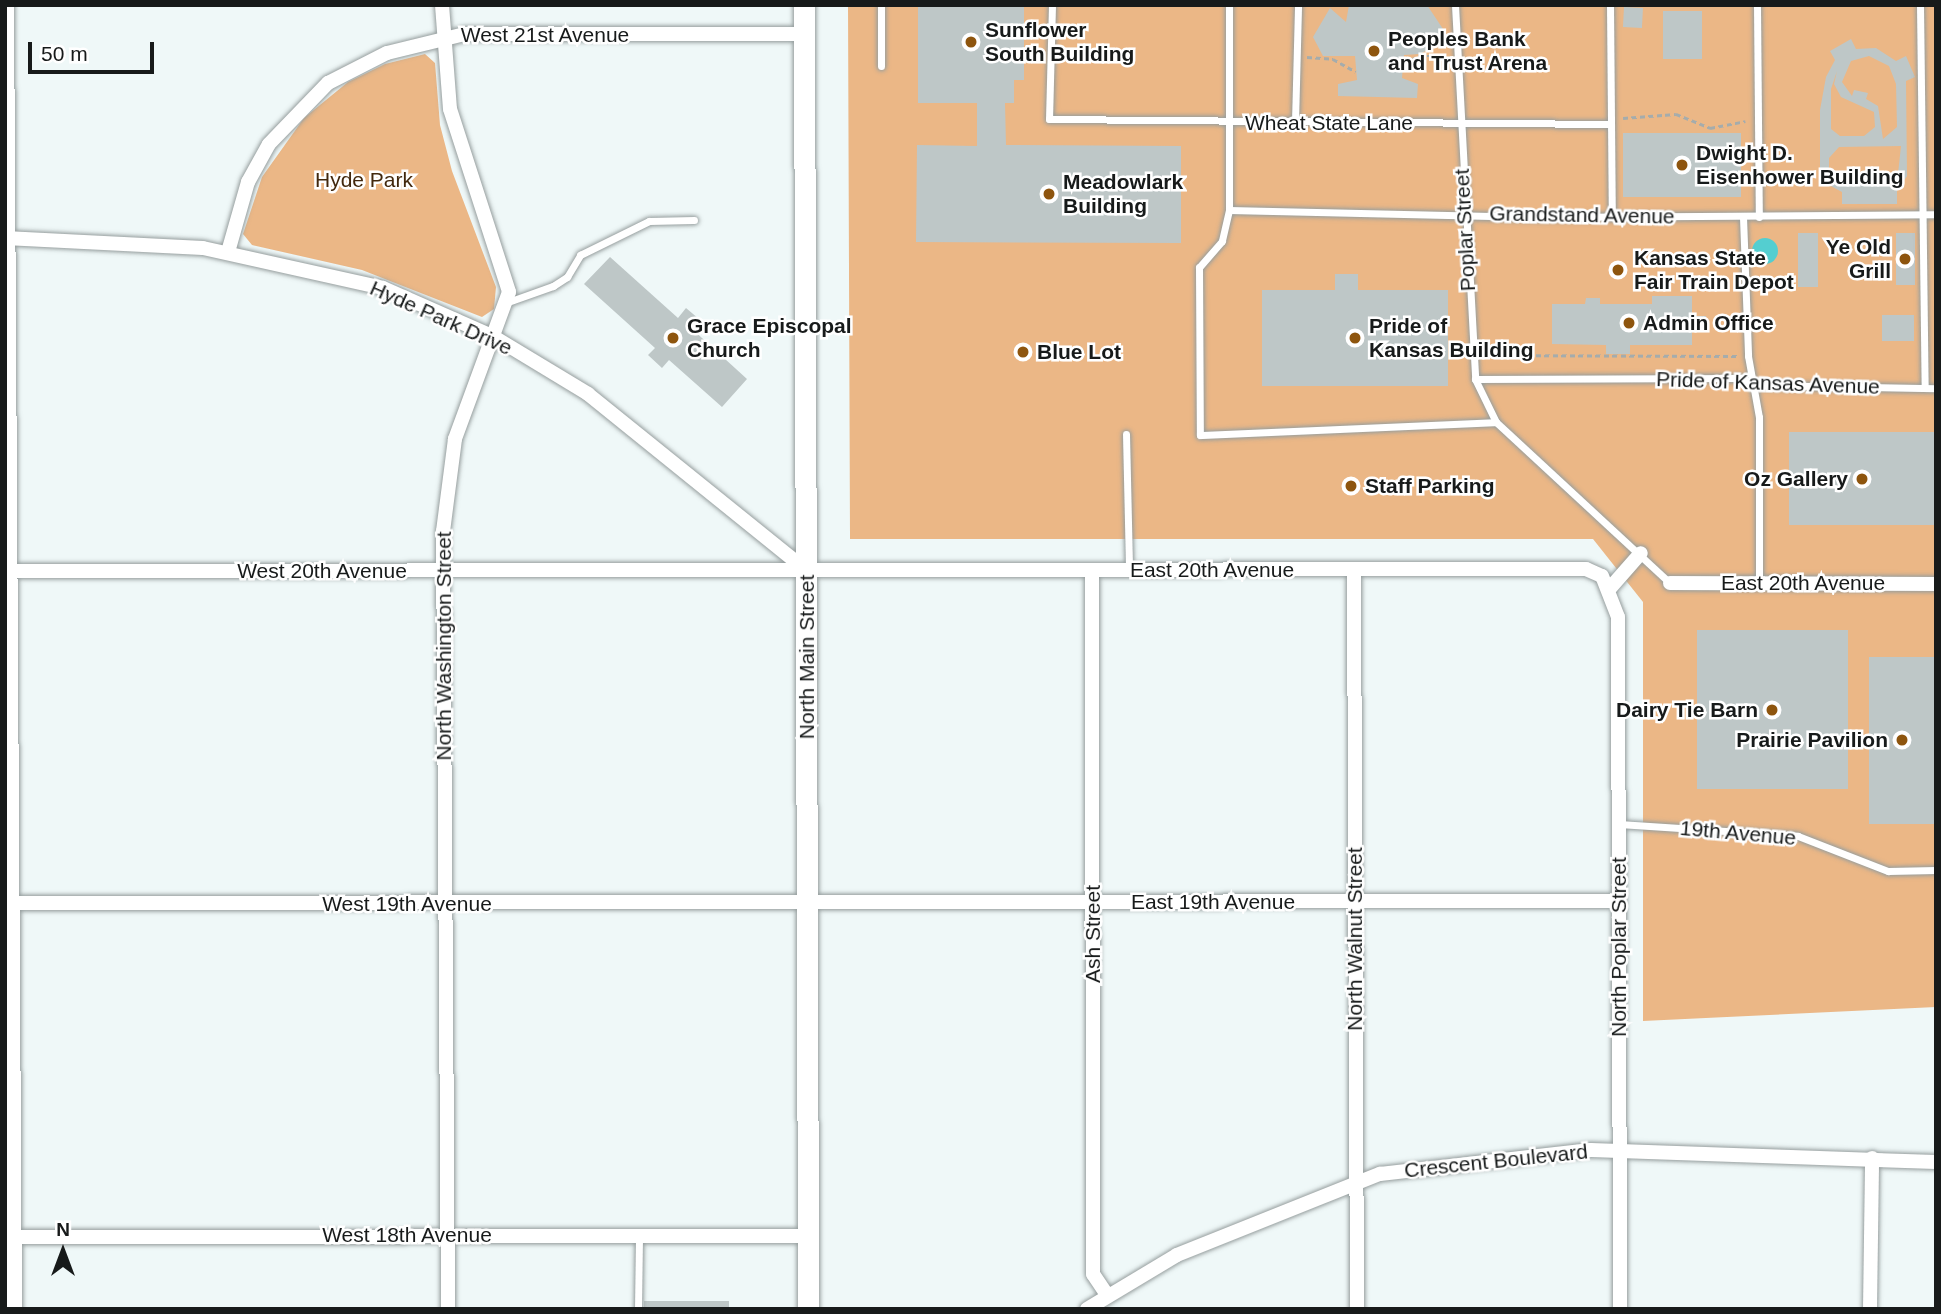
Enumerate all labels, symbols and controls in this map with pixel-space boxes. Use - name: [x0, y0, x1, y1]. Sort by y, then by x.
- place label: Sunflower South Building: [985, 17, 1134, 67]
- street label: West 21st Avenue: [460, 22, 630, 48]
- place label: Peoples Bank and Trust Arena: [1388, 26, 1548, 76]
- scale bar: [32, 28, 158, 72]
- marker: Sunflower South Building: [963, 34, 979, 50]
- text: 50 m: [41, 42, 88, 65]
- marker: Peoples Bank and Trust Arena: [1366, 43, 1382, 59]
- street label: Wheat State Lane: [1245, 110, 1413, 136]
- place label: Dwight D. Eisenhower Building: [1696, 140, 1904, 190]
- marker: Dwight D. Eisenhower Building: [1674, 157, 1690, 173]
- park label: Hyde Park: [315, 167, 413, 193]
- street label: Poplar Street: [1449, 168, 1481, 292]
- place label: Meadowlark Building: [1063, 169, 1183, 219]
- marker: Meadowlark Building: [1041, 186, 1057, 202]
- street label: Grandstand Avenue: [1489, 201, 1675, 229]
- place label: Ye Old Grill: [1826, 234, 1891, 284]
- place label: Kansas State Fair Train Depot: [1634, 245, 1794, 295]
- marker: Ye Old Grill: [1897, 251, 1913, 267]
- marker: Kansas State Fair Train Depot: [1608, 260, 1628, 280]
- street label: Hyde Park Drive: [366, 275, 516, 361]
- place label: Admin Office: [1643, 310, 1774, 336]
- place label: Grace Episcopal Church: [687, 313, 852, 363]
- place label: Pride of Kansas Building: [1369, 313, 1534, 363]
- marker: Admin Office: [1621, 315, 1637, 331]
- marker: Grace Episcopal Church: [665, 330, 681, 346]
- marker: Pride of Kansas Building: [1347, 330, 1363, 346]
- place label: Blue Lot: [1037, 339, 1121, 365]
- marker: Blue Lot: [1015, 344, 1031, 360]
- street label: Pride of Kansas Avenue: [1655, 366, 1881, 400]
- place label: Oz Gallery: [1744, 466, 1848, 492]
- marker: Oz Gallery: [1854, 471, 1870, 487]
- place label: Staff Parking: [1365, 473, 1495, 499]
- marker: Staff Parking: [1343, 478, 1359, 494]
- street label: North Washington Street: [431, 531, 457, 761]
- street label: East 20th Avenue: [1129, 557, 1295, 583]
- street label: West 20th Avenue: [237, 558, 407, 584]
- street label: East 20th Avenue: [1720, 570, 1886, 596]
- street label: North Main Street: [794, 575, 820, 739]
- place label: Dairy Tie Barn: [1616, 697, 1758, 723]
- marker: Dairy Tie Barn: [1764, 702, 1780, 718]
- place label: Prairie Pavilion: [1736, 727, 1888, 753]
- marker: Prairie Pavilion: [1894, 732, 1910, 748]
- street label: 19th Avenue: [1678, 815, 1798, 851]
- street label: North Walnut Street: [1342, 847, 1368, 1031]
- street label: North Poplar Street: [1606, 857, 1632, 1037]
- street label: Ash Street: [1080, 885, 1106, 983]
- street label: East 19th Avenue: [1130, 889, 1296, 915]
- street label: West 19th Avenue: [322, 891, 492, 917]
- street label: Crescent Boulevard: [1403, 1139, 1589, 1183]
- north arrow: [28, 1216, 98, 1286]
- text: N: [56, 1219, 70, 1240]
- street label: West 18th Avenue: [322, 1222, 492, 1248]

